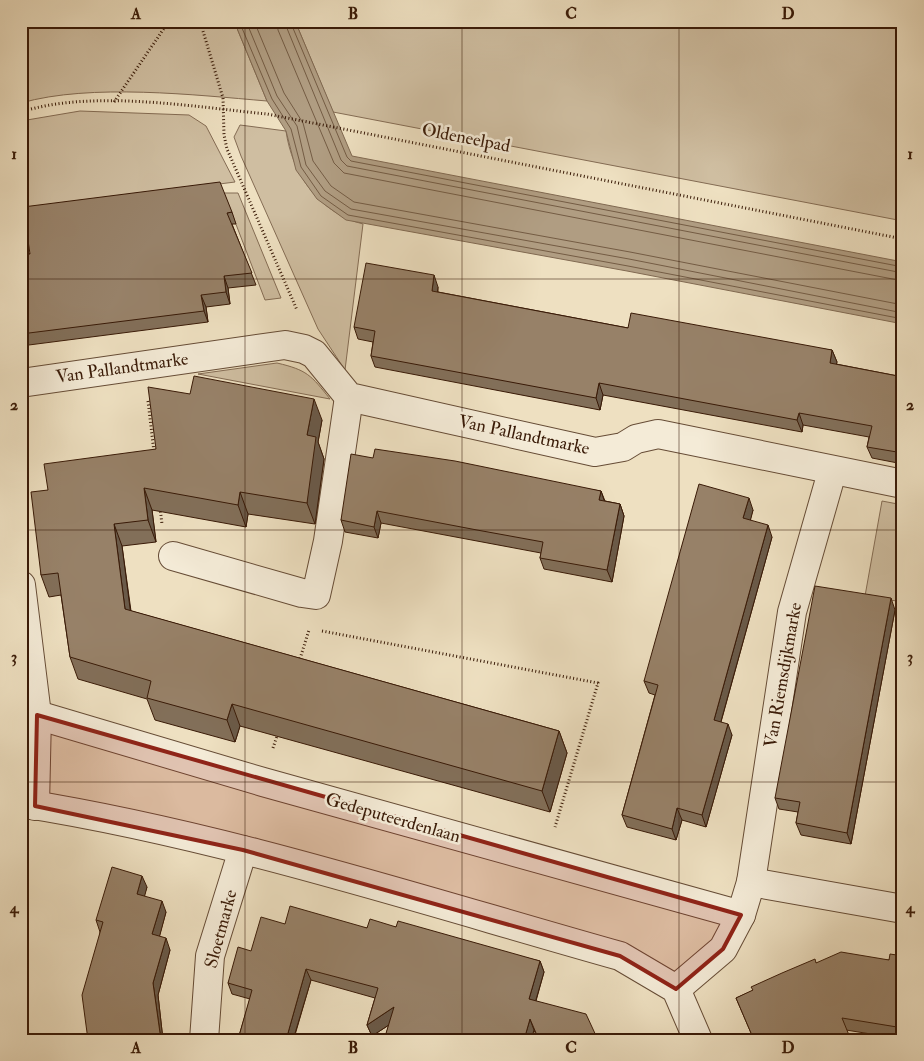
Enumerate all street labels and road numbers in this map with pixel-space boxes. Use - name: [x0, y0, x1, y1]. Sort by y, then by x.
- street label: Oldeneelpad: [420, 118, 512, 158]
- street label: Van Pallandtmarke: [54, 347, 190, 389]
- street label: Van Pallandtmarke: [456, 410, 592, 460]
- street label: Van Riemsdijkmarke: [759, 600, 807, 749]
- street label: Gedeputeerdenlaan: [323, 788, 463, 848]
- street label: Sloetmarke: [199, 887, 243, 971]

